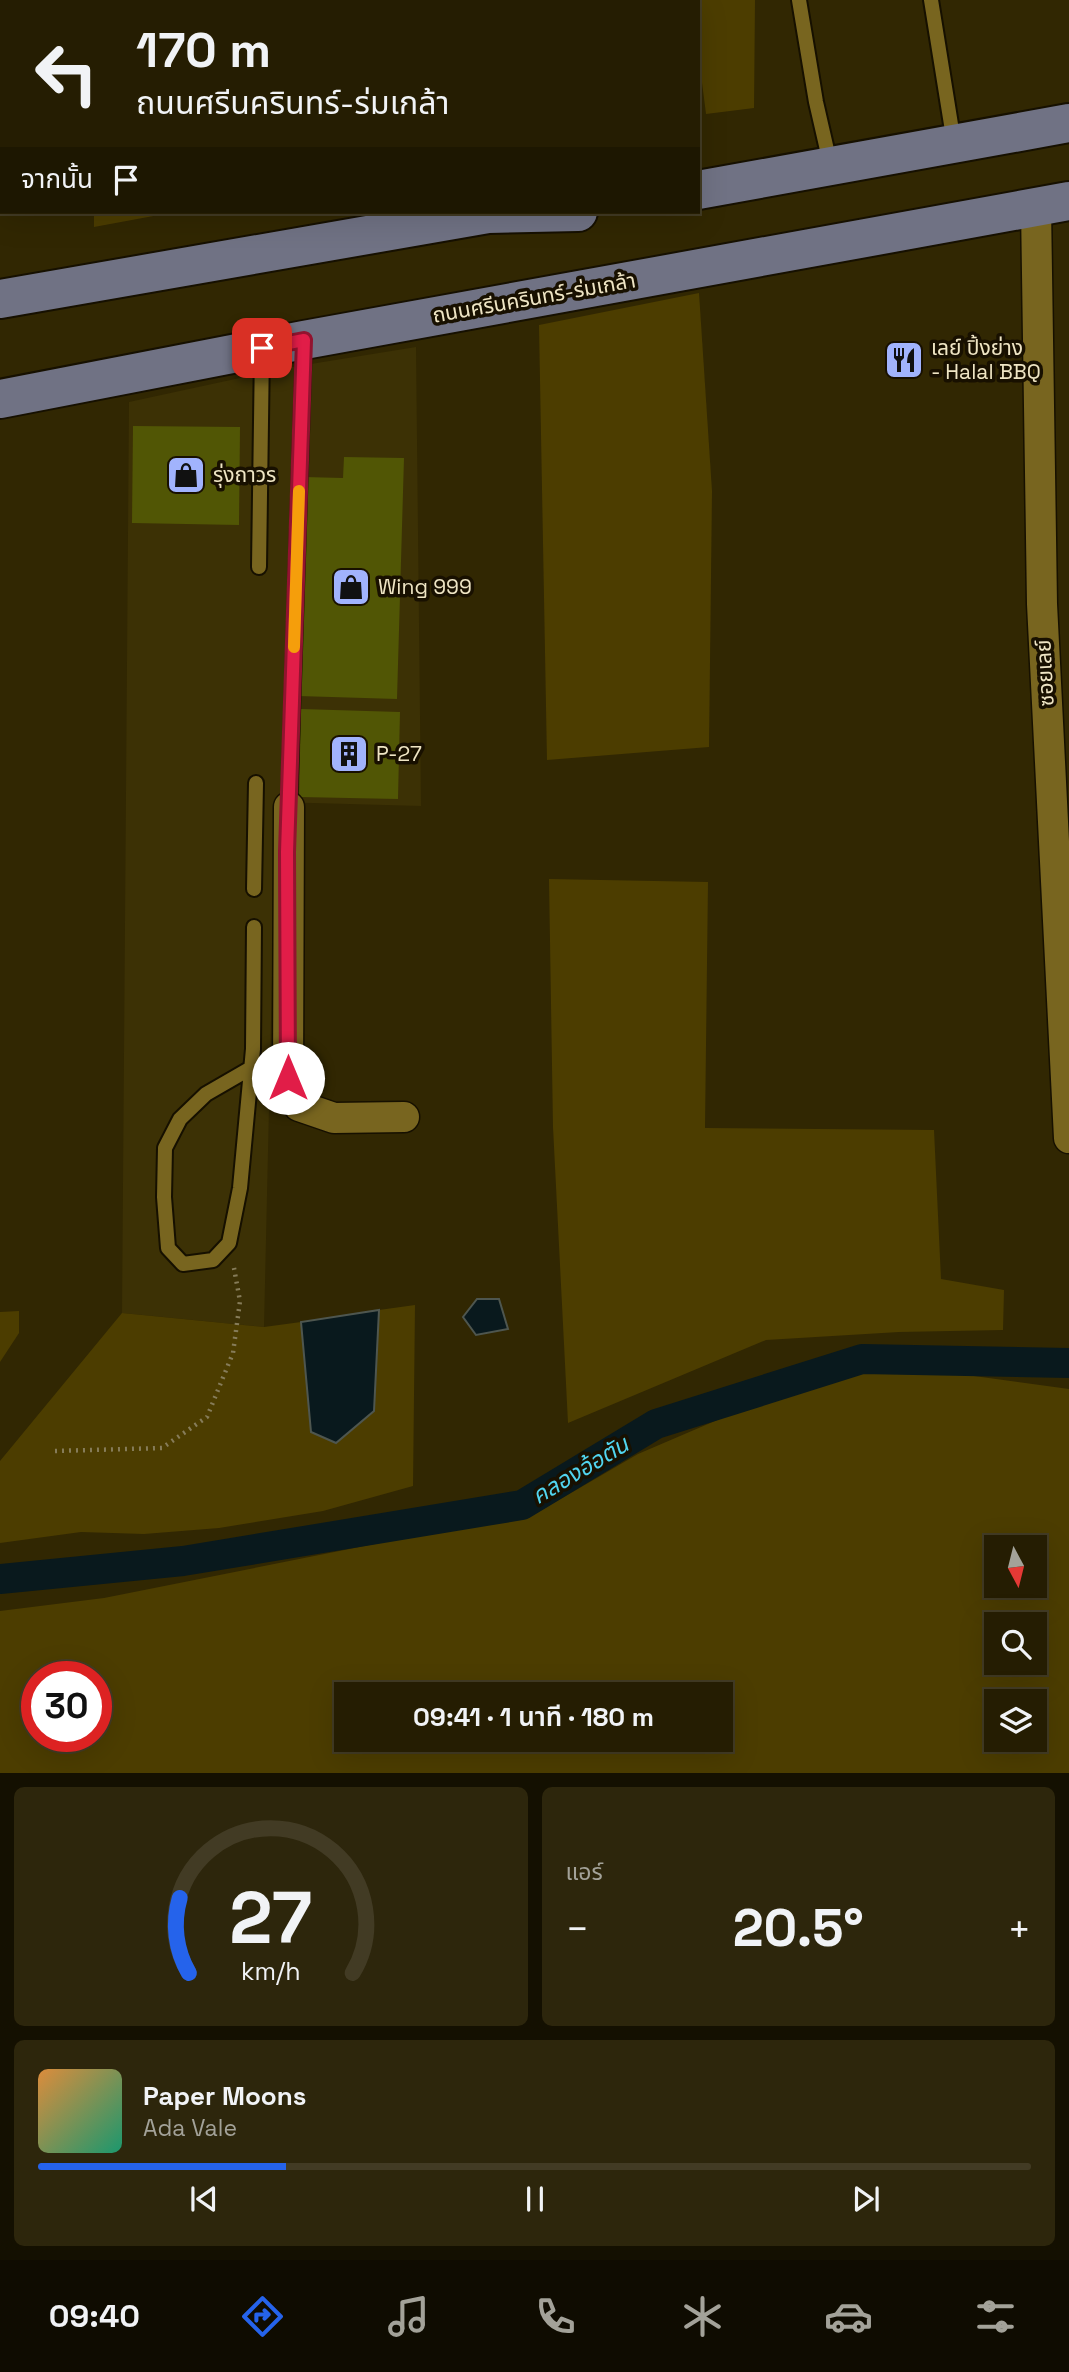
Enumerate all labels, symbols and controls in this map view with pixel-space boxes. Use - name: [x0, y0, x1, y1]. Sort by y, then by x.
- text: 170 m: [136, 19, 271, 81]
- icon: left: [21, 28, 112, 119]
- text: ถนนศรีนครินทร์-ร่มเกล้า: [136, 83, 450, 123]
- icon: arrive: [107, 161, 145, 199]
- text: จากนั้น: [21, 162, 93, 196]
- street label: ถนนศรีนครินทร์-ร่มเกล้า: [430, 266, 638, 329]
- pin: [232, 318, 292, 378]
- icon: arrive: [243, 329, 281, 367]
- place label: เลย์ ปิ้งย่าง - Halal BBQ: [931, 334, 1041, 385]
- restaurant icon: เลย์ ปิ้งย่าง - Halal BBQ: [883, 339, 925, 381]
- shop icon: รุ่งถาวร: [165, 454, 207, 496]
- place label: รุ่งถาวร: [213, 461, 276, 488]
- shop icon: Wing 999: [330, 566, 372, 608]
- place label: Wing 999: [378, 573, 472, 600]
- street label: ซอยเลย์: [1029, 639, 1060, 707]
- building icon: P-27: [328, 733, 370, 775]
- place label: P-27: [376, 740, 422, 767]
- position arrow: [251, 1041, 325, 1115]
- water label: คลองอ้อตัน: [526, 1428, 636, 1511]
- north arrow: [984, 1535, 1046, 1598]
- map controls: [984, 1535, 1047, 1752]
- button: search: [984, 1612, 1047, 1675]
- speed limit sign: 30: [21, 1661, 112, 1752]
- button: layers: [984, 1689, 1047, 1752]
- text: 09:41 · 1 นาที · 180 m: [413, 1700, 654, 1734]
- text: แอร์: [566, 1857, 603, 1887]
- text: 27: [229, 1871, 312, 1964]
- text: 20.5°: [733, 1895, 864, 1961]
- text: −: [566, 1905, 589, 1953]
- text: +: [1007, 1905, 1031, 1953]
- text: km/h: [241, 1954, 301, 1986]
- text: Paper Moons: [143, 2079, 306, 2113]
- text: Ada Vale: [143, 2113, 237, 2143]
- icon: previous: [185, 2180, 223, 2218]
- icon: pause: [516, 2180, 554, 2218]
- icon: next: [847, 2180, 885, 2218]
- icon: directions: [238, 2292, 287, 2341]
- icon: music: [384, 2292, 433, 2341]
- icon: phone: [531, 2292, 580, 2341]
- icon: climate: [678, 2292, 727, 2341]
- icon: car: [824, 2292, 873, 2341]
- icon: filters: [971, 2292, 1020, 2341]
- text: 09:40: [49, 2296, 140, 2336]

